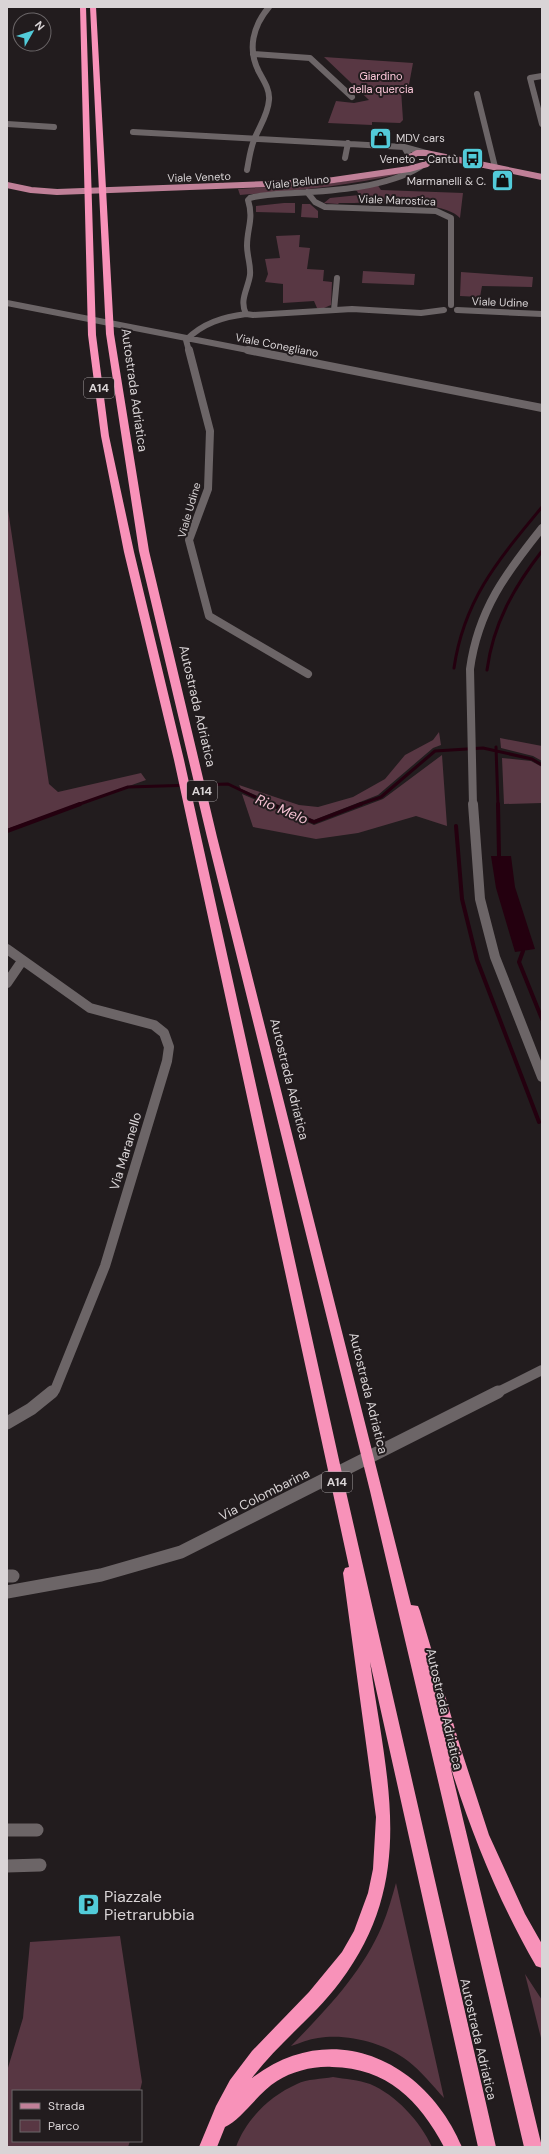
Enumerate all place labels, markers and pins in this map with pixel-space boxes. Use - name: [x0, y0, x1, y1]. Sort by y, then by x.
- shop icon: MDV cars: [367, 125, 393, 151]
- place label: MDV cars: [396, 131, 445, 145]
- bus stop icon: Veneto - Cantù: [460, 146, 486, 172]
- place label: Veneto - Cantù: [379, 152, 458, 166]
- shop icon: Marmanelli & C.: [489, 168, 515, 194]
- place label: Marmanelli & C.: [407, 174, 486, 188]
- place label: Piazzale Pietrarubbia: [104, 1886, 195, 1925]
- parking icon: Piazzale Pietrarubbia: [76, 1892, 102, 1918]

